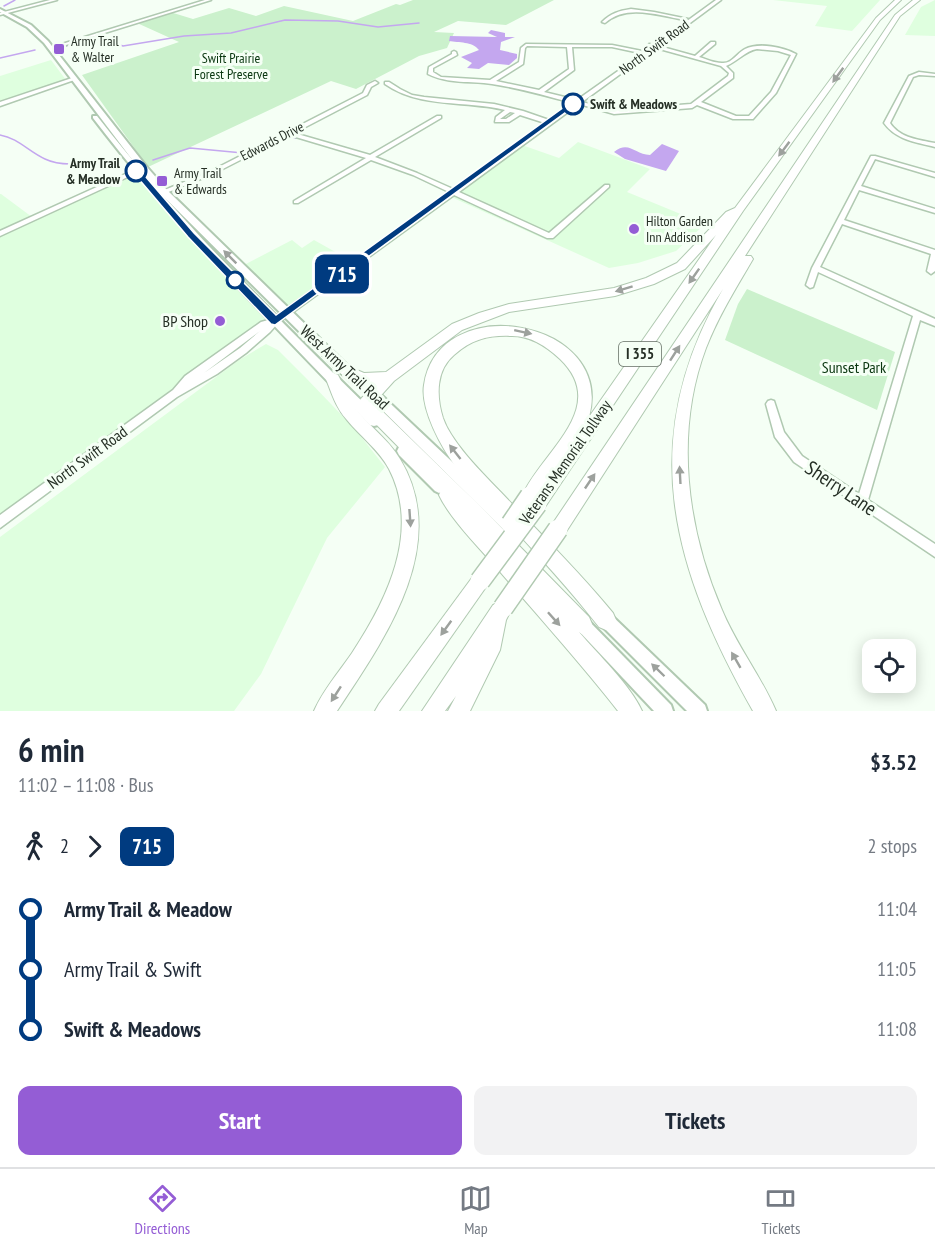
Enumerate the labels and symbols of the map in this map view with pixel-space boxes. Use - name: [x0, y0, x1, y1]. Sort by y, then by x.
- street label: North Swift Road: [615, 16, 693, 78]
- place label: Army Trail & Walter: [71, 32, 120, 66]
- marker: Army Trail & Walter: [52, 42, 66, 56]
- park label: Swift Prairie Forest Preserve: [194, 49, 268, 83]
- one-way arrow: [833, 67, 845, 82]
- marker: Swift & Meadows: [562, 93, 584, 115]
- place label: Swift & Meadows: [590, 95, 677, 113]
- street label: Edwards Drive: [237, 117, 307, 165]
- one-way arrow: [779, 141, 791, 156]
- place label: Army Trail & Meadow: [66, 154, 121, 188]
- marker: Army Trail & Meadow: [125, 160, 147, 182]
- place label: Army Trail & Edwards: [174, 164, 227, 198]
- marker: Army Trail & Edwards: [155, 174, 169, 188]
- place label: Hilton Garden Inn Addison: [646, 212, 713, 246]
- marker: Hilton Garden Inn Addison: [627, 222, 641, 236]
- one-way arrow: [223, 251, 237, 265]
- line badge: 715: [308, 254, 376, 294]
- one-way arrow: [688, 267, 700, 283]
- unlabelled marker: [226, 271, 244, 289]
- one-way arrow: [615, 284, 633, 294]
- place label: BP Shop: [163, 311, 208, 331]
- marker: BP Shop: [213, 314, 227, 328]
- street label: West Army Trail Road: [296, 320, 394, 414]
- one-way arrow: [513, 328, 532, 337]
- road number: I 355: [619, 342, 661, 366]
- one-way arrow: [669, 346, 681, 362]
- park label: Sunset Park: [822, 357, 887, 377]
- street label: Veterans Memorial Tollway: [514, 396, 616, 529]
- street label: North Swift Road: [43, 421, 131, 493]
- one-way arrow: [449, 445, 461, 460]
- street label: Sherry Lane: [800, 455, 882, 521]
- one-way arrow: [676, 466, 685, 485]
- one-way arrow: [584, 473, 596, 489]
- one-way arrow: [405, 509, 414, 528]
- one-way arrow: [547, 611, 561, 626]
- one-way arrow: [440, 620, 452, 636]
- one-way arrow: [731, 651, 741, 668]
- one-way arrow: [651, 664, 665, 678]
- one-way arrow: [330, 686, 341, 702]

